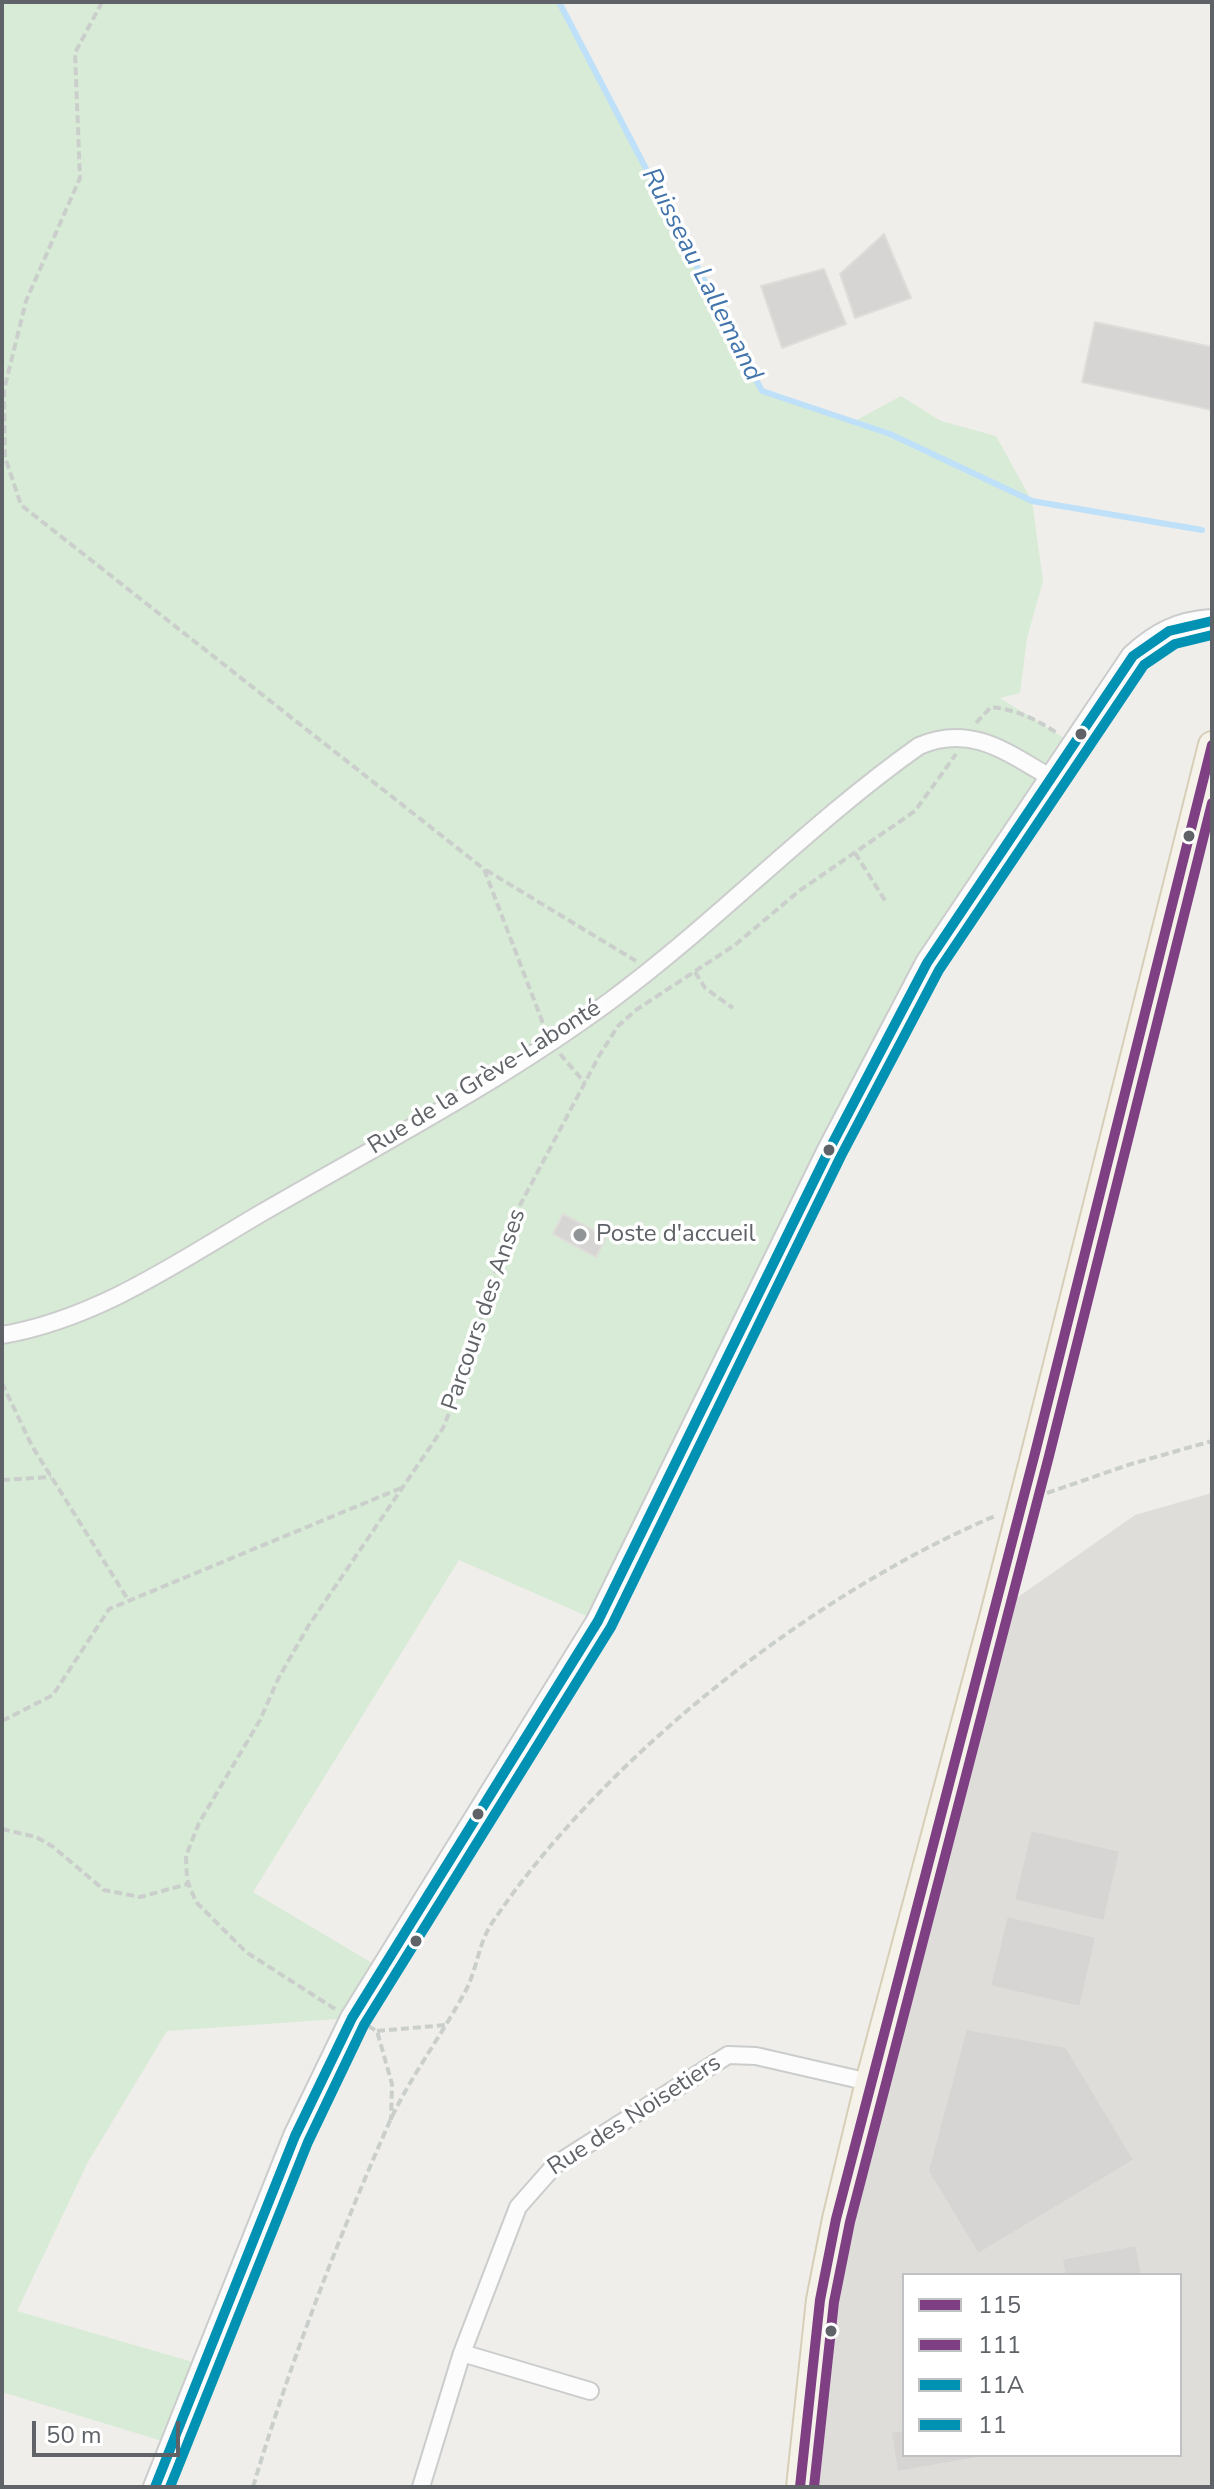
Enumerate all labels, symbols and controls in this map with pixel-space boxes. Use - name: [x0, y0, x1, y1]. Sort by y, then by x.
- water label: Ruisseau Lallemand: [634, 163, 768, 387]
- unlabelled marker: [1073, 726, 1089, 742]
- unlabelled marker: [1181, 828, 1197, 844]
- street label: Rue de la Grève-Labonté: [363, 995, 607, 1161]
- unlabelled marker: [821, 1142, 837, 1158]
- street label: Parcours des Anses: [437, 1206, 533, 1414]
- place label: Poste d'accueil: [596, 1221, 756, 1249]
- marker: Poste d'accueil: [571, 1226, 589, 1244]
- unlabelled marker: [470, 1806, 486, 1822]
- unlabelled marker: [408, 1933, 424, 1949]
- street label: Rue des Noisetiers: [543, 2049, 727, 2183]
- legend: [902, 2273, 1182, 2457]
- text: 115: [978, 2289, 1021, 2321]
- unlabelled marker: [823, 2323, 839, 2339]
- text: 111: [978, 2329, 1021, 2361]
- text: 11A: [978, 2369, 1024, 2401]
- scale bar: [36, 2405, 184, 2455]
- text: 11: [978, 2409, 1007, 2441]
- text: 50 m: [46, 2419, 102, 2451]

